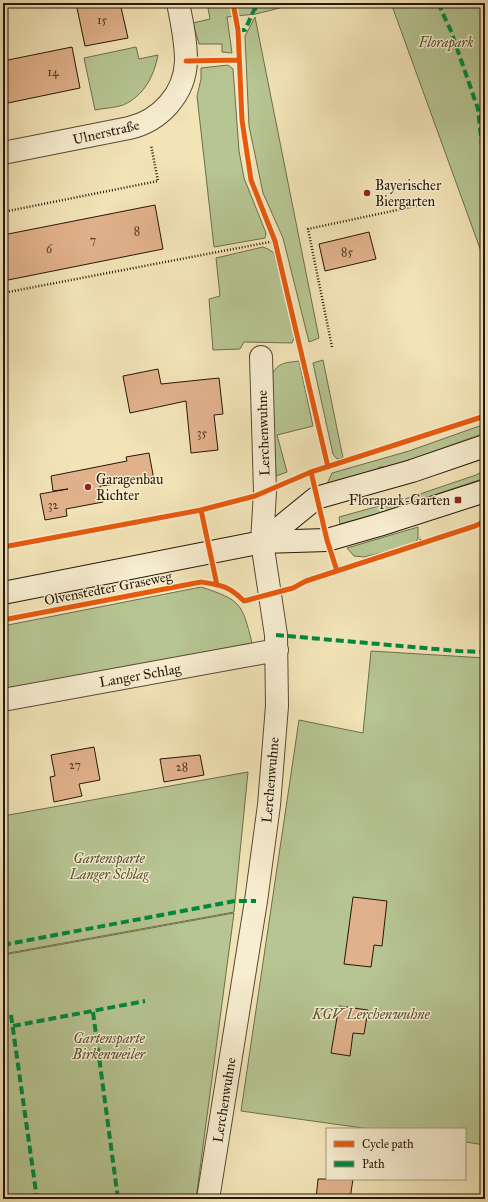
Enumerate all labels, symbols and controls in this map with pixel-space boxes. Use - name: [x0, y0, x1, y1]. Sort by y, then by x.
- house number: 15: [97, 13, 108, 27]
- park label: Florapark: [418, 34, 474, 52]
- house number: 14: [47, 65, 59, 79]
- street label: Ulnerstraße: [71, 117, 141, 148]
- place label: Bayerischer Biergarten: [375, 177, 442, 210]
- marker: Bayerischer Biergarten: [362, 188, 372, 198]
- house number: 8: [134, 224, 140, 238]
- house number: 7: [90, 233, 96, 247]
- house number: 6: [46, 242, 53, 256]
- house number: 85: [341, 245, 353, 259]
- street label: Lerchenwuhne: [253, 390, 273, 476]
- house number: 35: [197, 426, 208, 440]
- place label: Garagenbau Richter: [96, 471, 164, 504]
- marker: Garagenbau Richter: [83, 482, 93, 492]
- place label: Florapark-Garten: [349, 492, 450, 509]
- marker: Florapark-Garten: [453, 495, 463, 505]
- house number: 32: [48, 498, 58, 512]
- street label: Olvenstedter Graseweg: [43, 568, 174, 609]
- street label: Langer Schlag: [98, 660, 183, 691]
- street label: Lerchenwuhne: [258, 736, 283, 824]
- house number: 27: [69, 758, 81, 772]
- house number: 28: [176, 760, 188, 774]
- park label: Gartensparte Langer Schlag: [69, 850, 149, 883]
- park label: KGV Lerchenwuhne: [311, 1006, 431, 1023]
- park label: Gartensparte Birkenweiler: [72, 1030, 147, 1063]
- street label: Lerchenwuhne: [209, 1056, 240, 1144]
- legend: [326, 1128, 466, 1180]
- text: Cycle path: [362, 1137, 414, 1151]
- text: Path: [362, 1157, 385, 1171]

